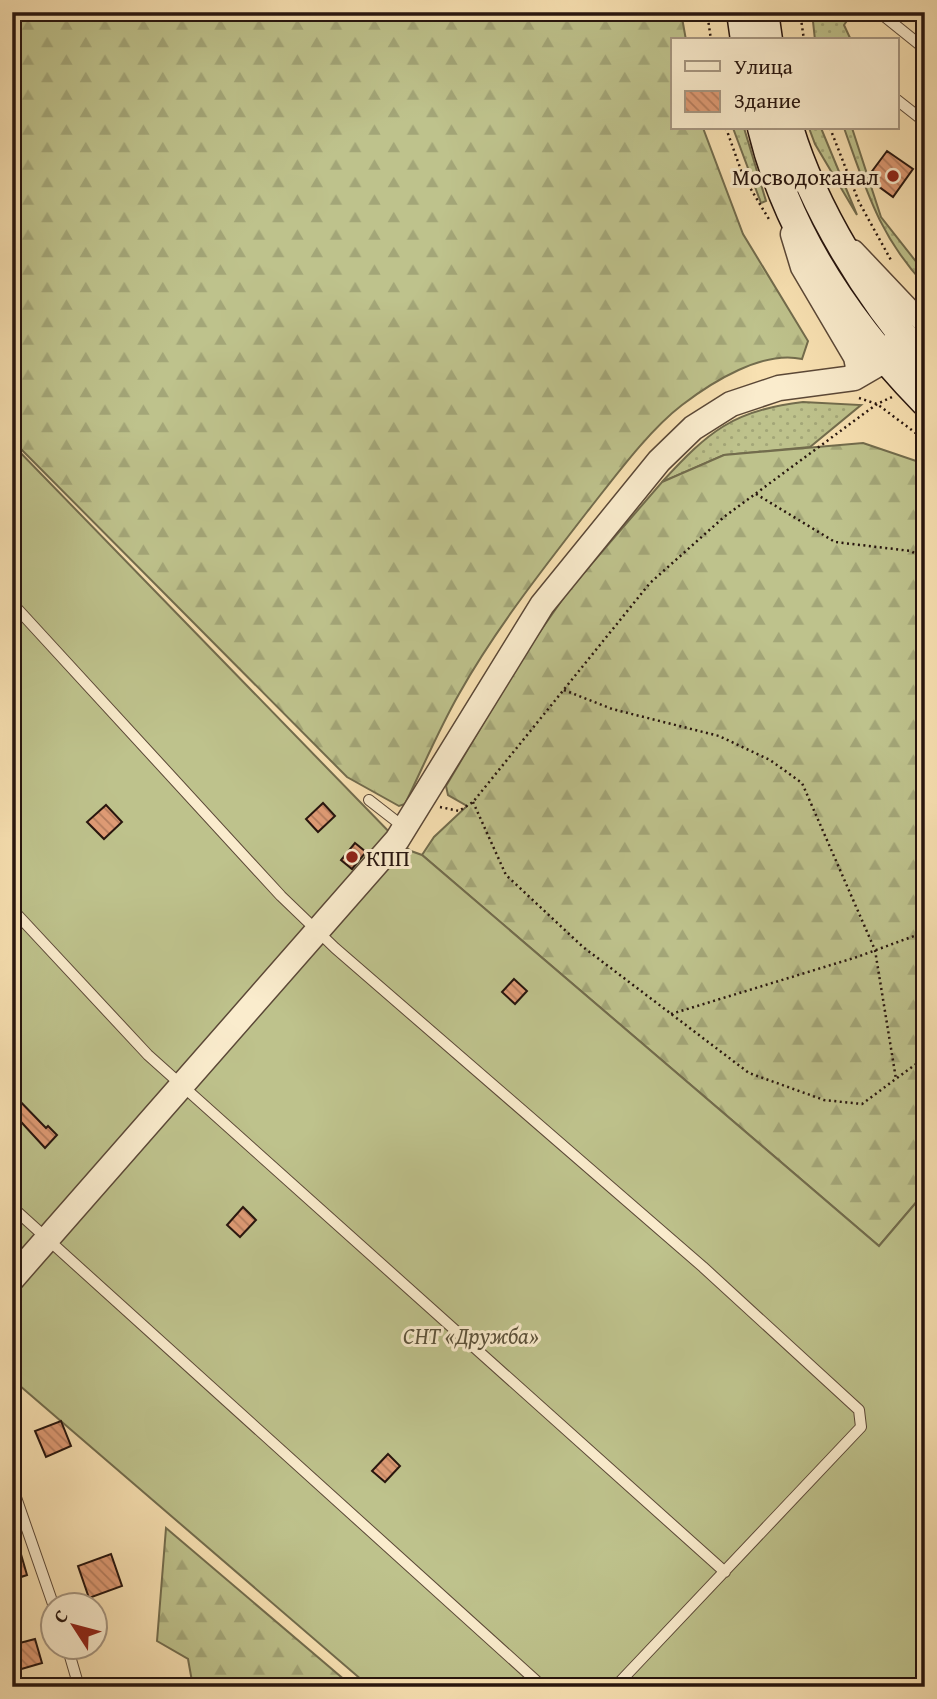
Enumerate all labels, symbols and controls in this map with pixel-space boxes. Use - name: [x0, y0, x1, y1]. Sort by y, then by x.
- legend: [671, 38, 898, 130]
- text: Улица: [734, 51, 793, 82]
- text: Здание: [734, 85, 801, 116]
- place label: Мосводоканал: [732, 160, 879, 193]
- marker: Мосводоканал: [885, 168, 901, 184]
- place label: КПП: [366, 841, 410, 874]
- marker: КПП: [344, 849, 360, 865]
- park label: СНТ «Дружба»: [403, 1319, 539, 1352]
- north arrow: [38, 1590, 108, 1660]
- text: С: [46, 1603, 75, 1629]

